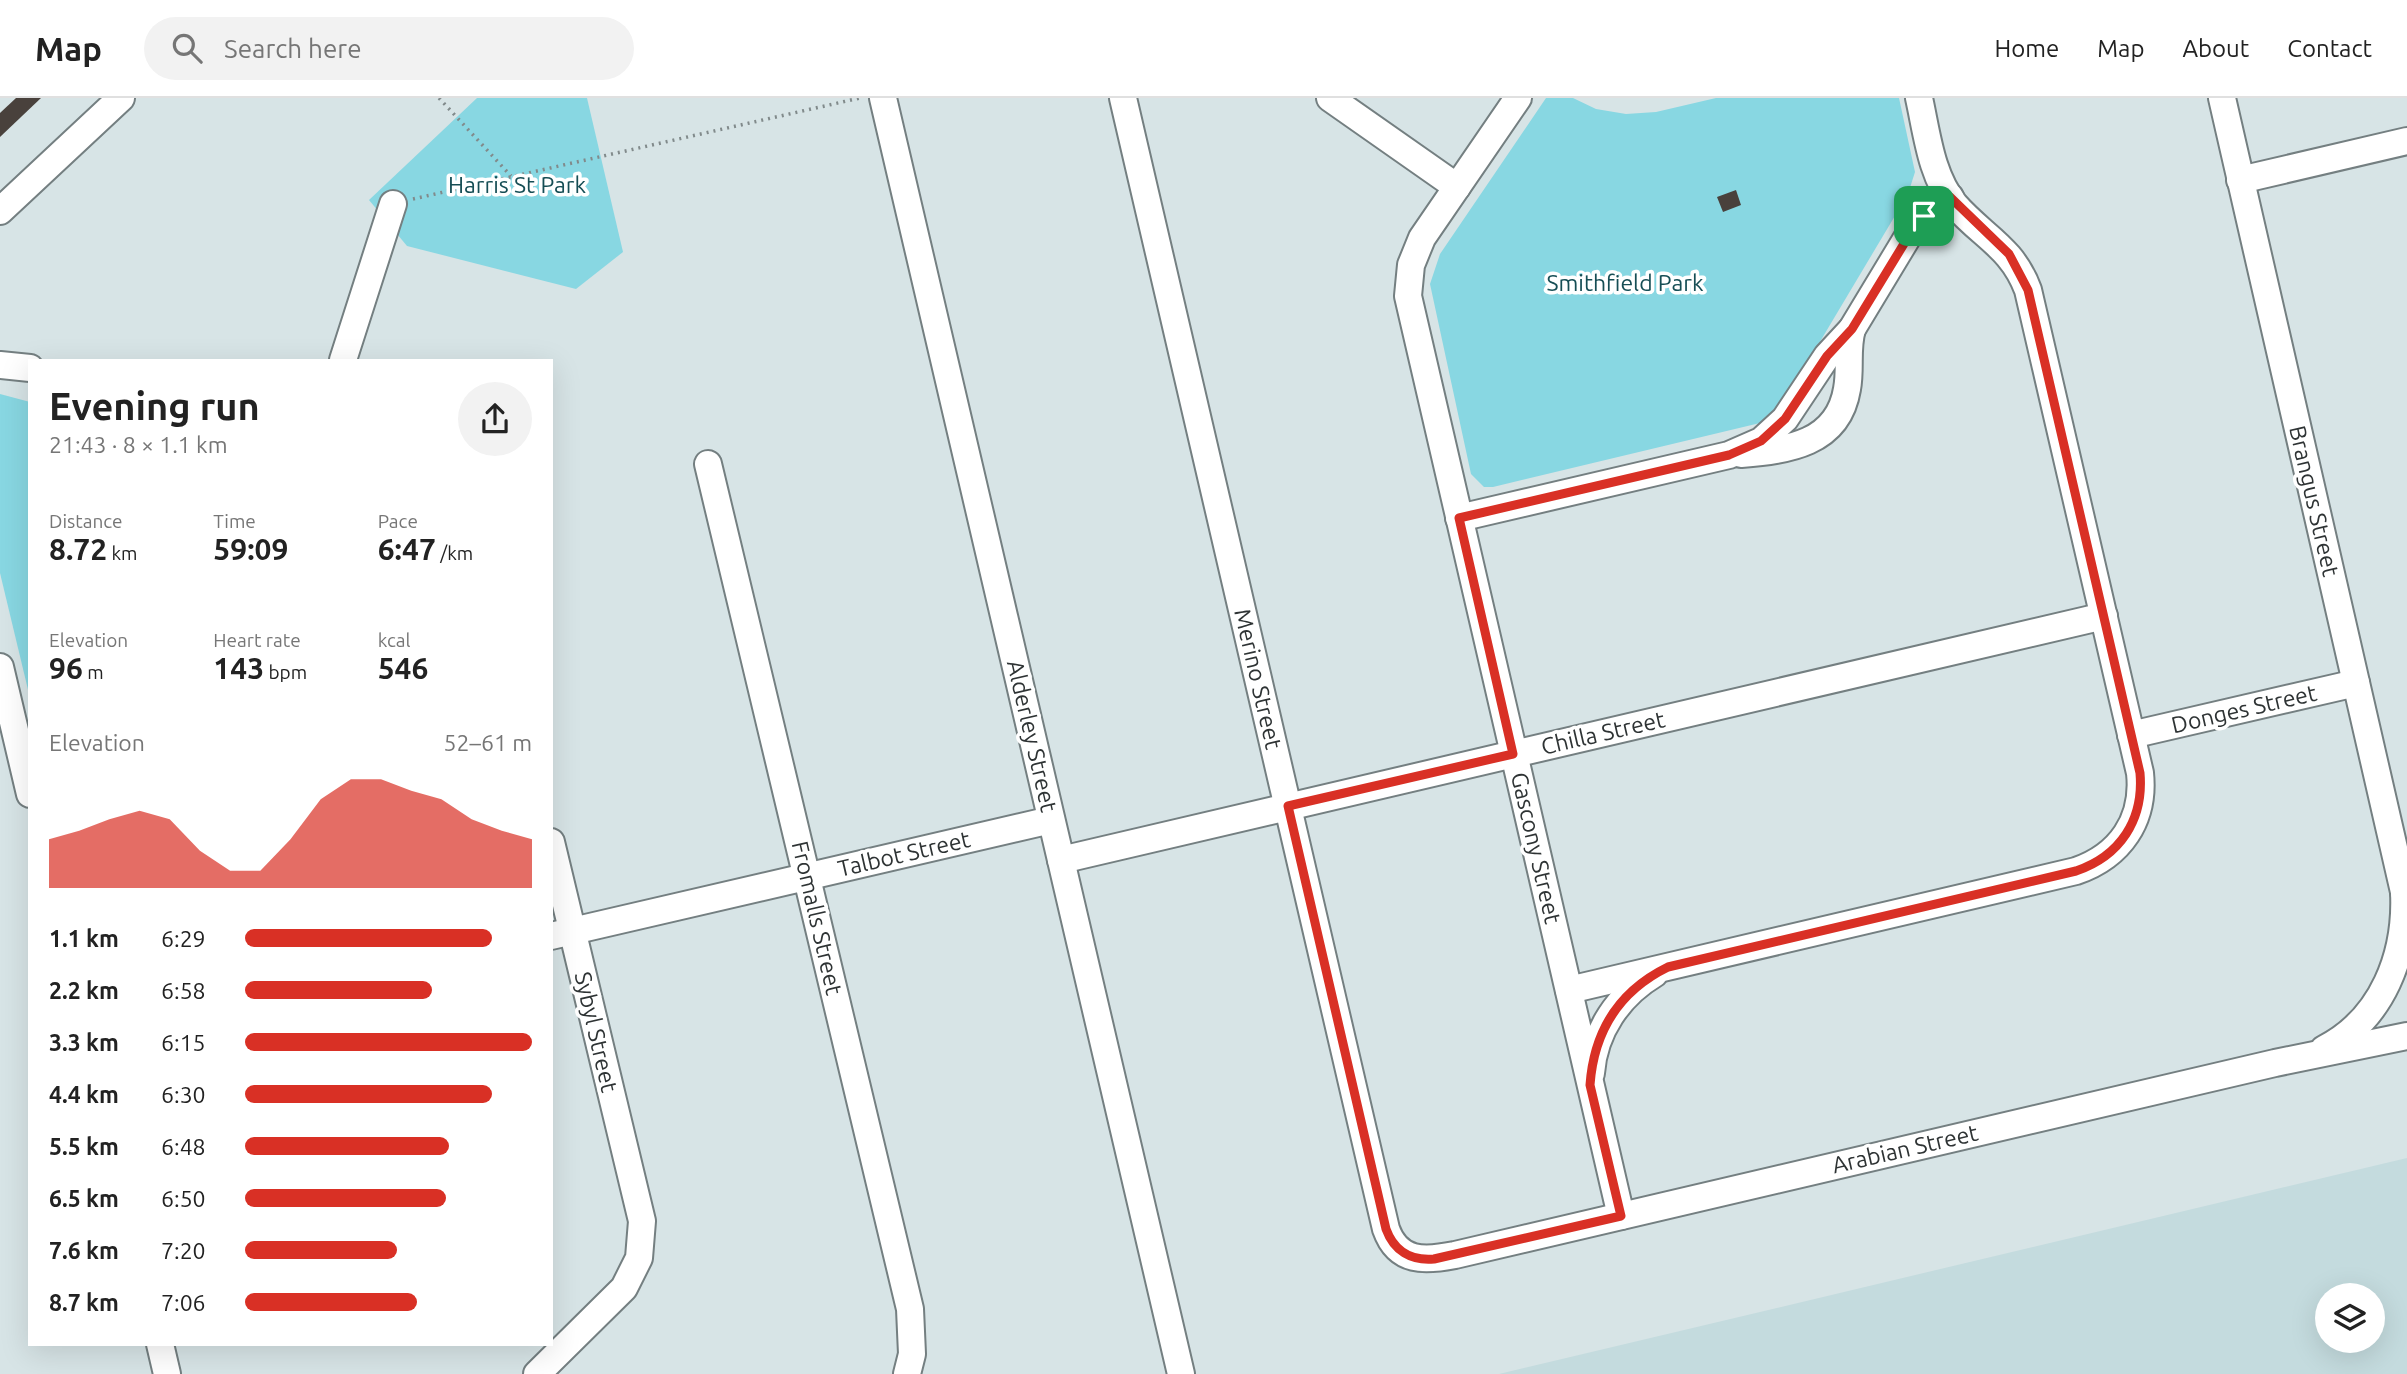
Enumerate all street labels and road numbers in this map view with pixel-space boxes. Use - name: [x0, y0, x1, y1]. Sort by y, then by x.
- street label: Brangus Street: [2285, 423, 2344, 579]
- street label: Merino Street: [1230, 606, 1287, 751]
- street label: Alderley Street: [1003, 657, 1062, 814]
- street label: Donges Street: [2169, 680, 2319, 737]
- street label: Chilla Street: [1539, 706, 1667, 759]
- street label: Gascony Street: [1507, 770, 1566, 926]
- street label: Talbot Street: [835, 826, 973, 881]
- street label: Fromalls Street: [788, 839, 847, 997]
- street label: Sybyl Street: [570, 969, 622, 1095]
- street label: Arabian Street: [1830, 1120, 1980, 1177]

